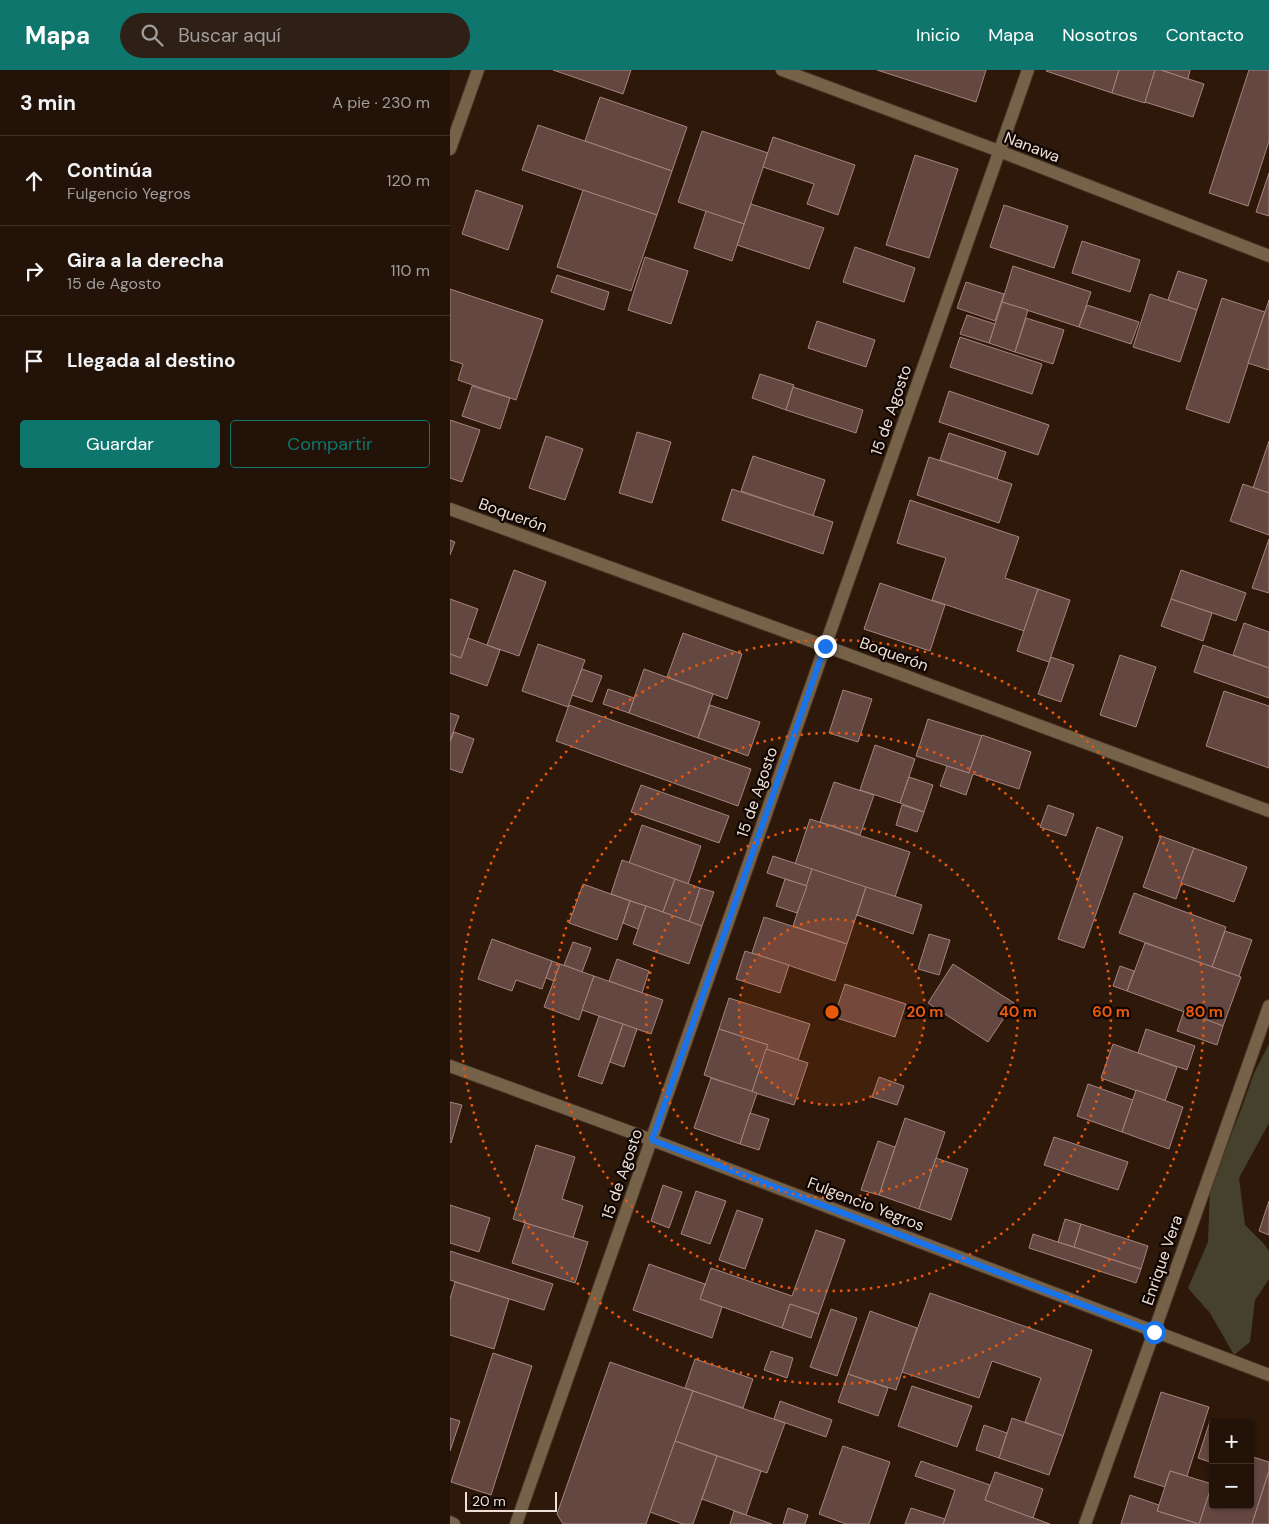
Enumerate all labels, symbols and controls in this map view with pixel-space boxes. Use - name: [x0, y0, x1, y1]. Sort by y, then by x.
- search box: [120, 13, 470, 58]
- text: Mapa: [25, 20, 90, 51]
- icon: search: [138, 21, 166, 49]
- text: Buscar aquí: [178, 23, 281, 48]
- text: Inicio: [916, 23, 960, 47]
- text: Mapa: [988, 23, 1034, 47]
- text: Nosotros: [1062, 23, 1138, 47]
- text: Contacto: [1166, 23, 1244, 47]
- text: 3 min: [20, 89, 76, 117]
- text: A pie · 230 m: [332, 92, 430, 113]
- street label: Nanawa: [1001, 127, 1063, 167]
- text: Continúa: [67, 158, 152, 183]
- icon: ahead: [20, 167, 48, 195]
- text: 120 m: [386, 170, 430, 191]
- text: Fulgencio Yegros: [67, 183, 191, 204]
- text: Gira a la derecha: [67, 248, 224, 273]
- icon: right: [20, 257, 48, 285]
- text: 110 m: [391, 260, 430, 281]
- text: 15 de Agosto: [67, 273, 161, 294]
- icon: arrive: [20, 347, 48, 375]
- text: Llegada al destino: [67, 348, 236, 373]
- street label: 15 de Agosto: [866, 362, 916, 458]
- button: Guardar: [20, 420, 220, 468]
- button: Compartir: [230, 420, 430, 468]
- street label: Boquerón: [476, 493, 550, 537]
- street label: Boquerón: [857, 632, 931, 676]
- route end: [814, 635, 837, 658]
- street label: 15 de Agosto: [732, 744, 782, 840]
- text: 20 m: [907, 1002, 943, 1022]
- text: 40 m: [999, 1002, 1037, 1022]
- text: 60 m: [1092, 1002, 1130, 1022]
- text: 80 m: [1185, 1002, 1223, 1022]
- centre of rings: [823, 1003, 841, 1021]
- street label: 15 de Agosto: [597, 1126, 647, 1222]
- street label: Fulgencio Yegros: [804, 1172, 928, 1236]
- street label: Enrique Vera: [1137, 1212, 1187, 1308]
- route start: [1143, 1321, 1166, 1344]
- map controls: [1209, 1419, 1254, 1509]
- button: +: [1209, 1419, 1254, 1464]
- button: −: [1209, 1464, 1254, 1509]
- scale bar: [465, 1489, 558, 1512]
- text: 20 m: [472, 1492, 506, 1510]

